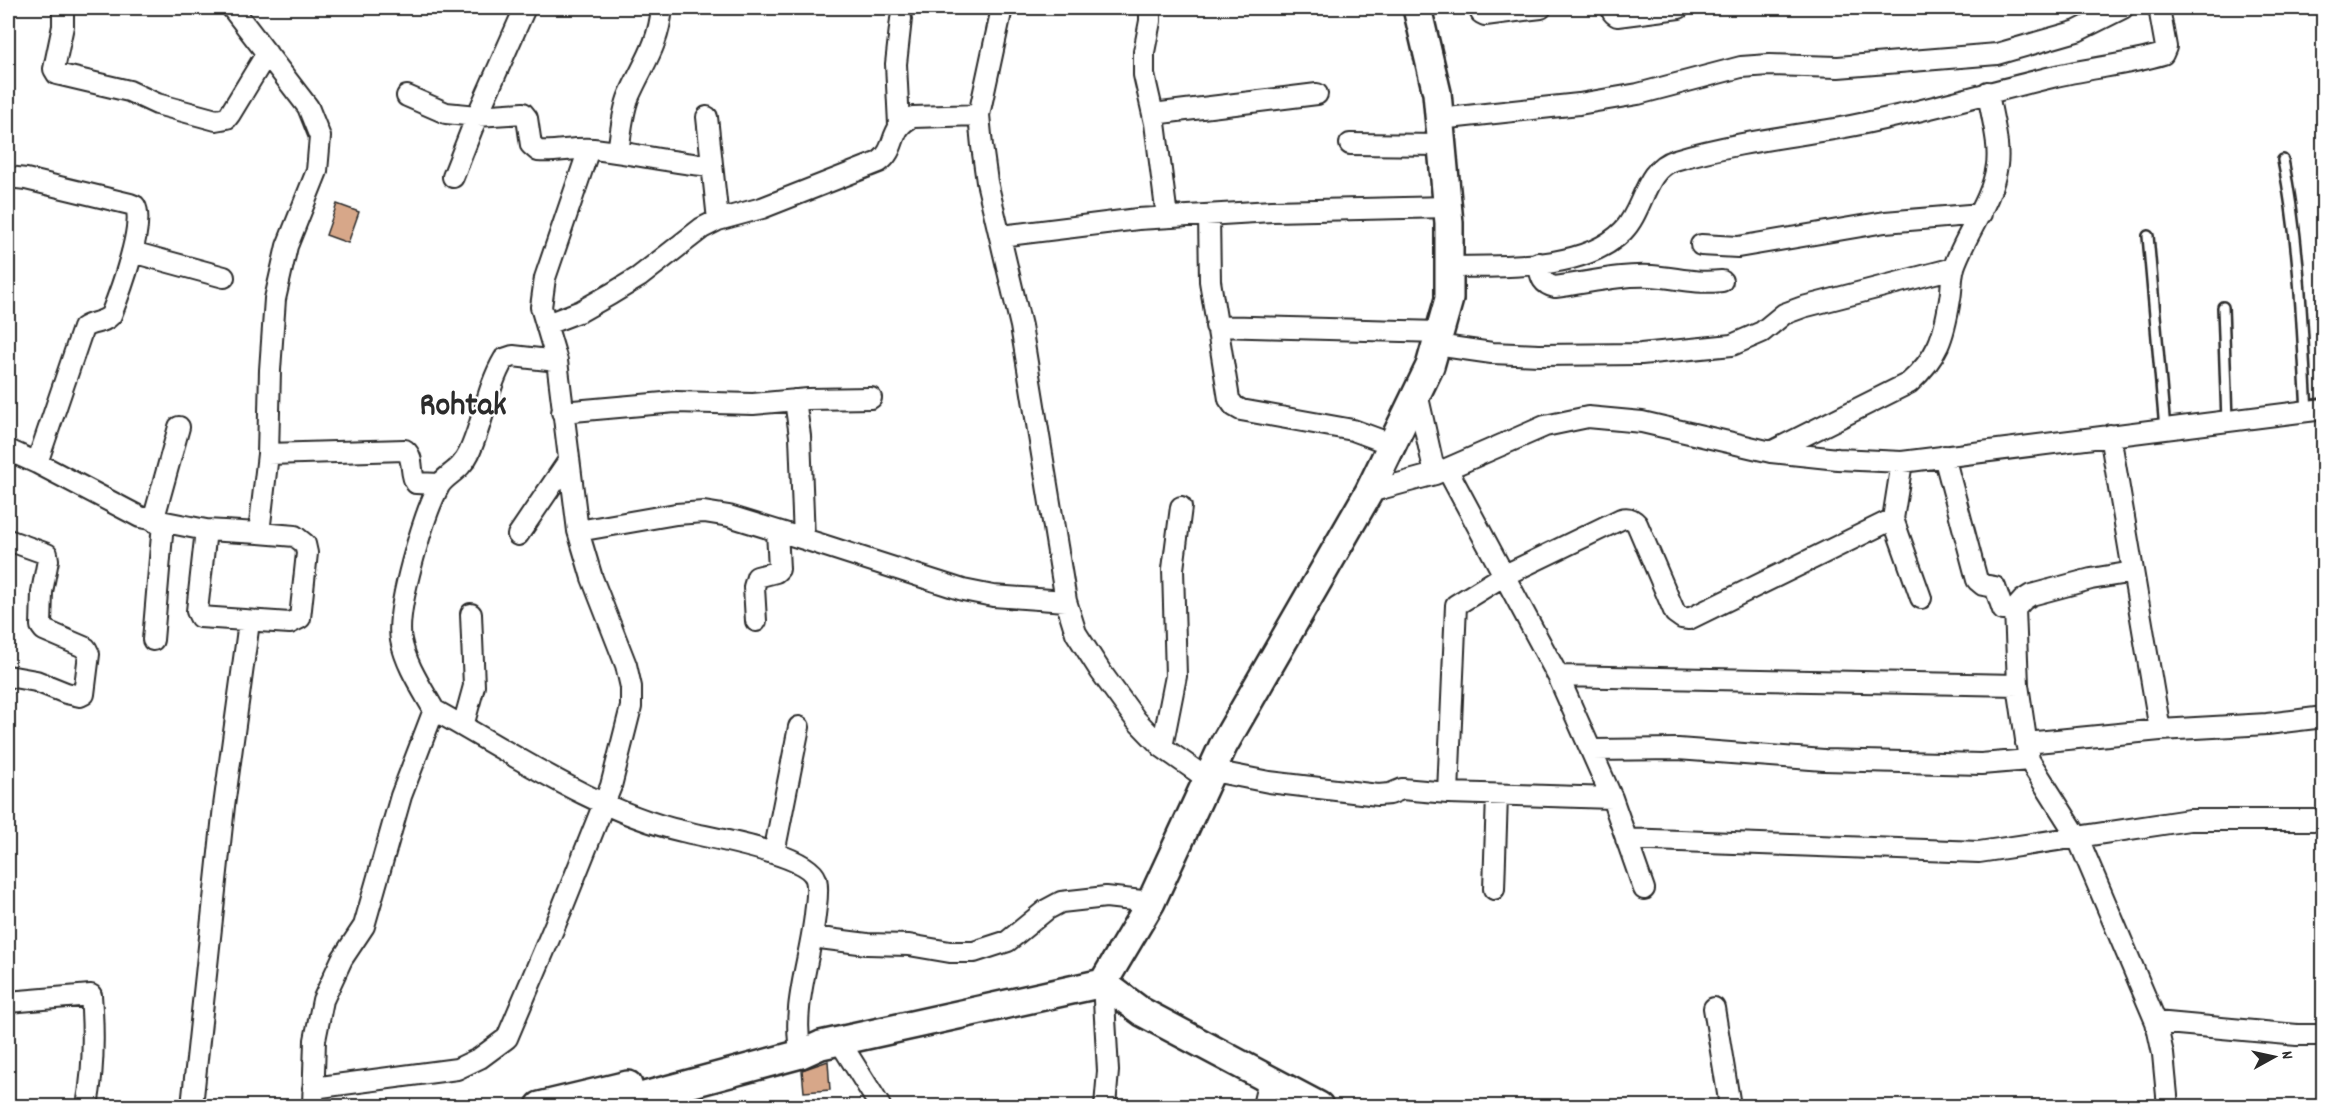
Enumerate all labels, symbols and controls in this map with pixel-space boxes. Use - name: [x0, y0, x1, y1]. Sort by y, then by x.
- district label: Rohtak: [419, 384, 507, 431]
- north arrow: [2244, 1027, 2304, 1087]
- text: N: [2274, 1050, 2298, 1061]

